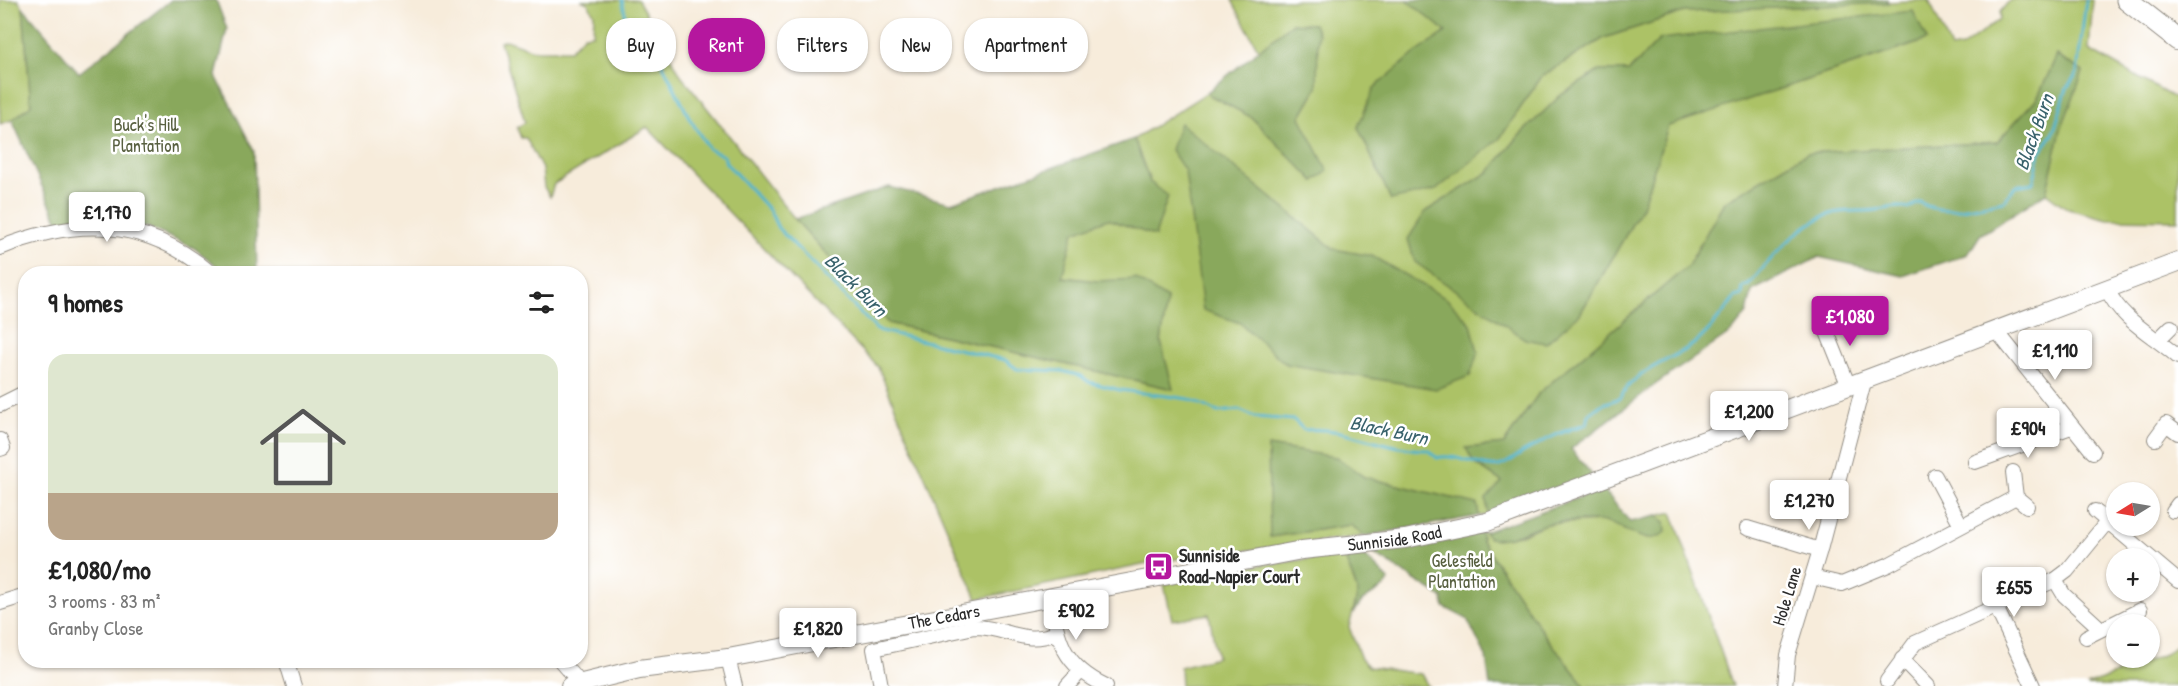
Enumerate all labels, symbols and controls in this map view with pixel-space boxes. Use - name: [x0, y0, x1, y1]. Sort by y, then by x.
- chip: Buy: [606, 18, 676, 72]
- chip: Rent: [688, 18, 765, 72]
- chip: Filters: [777, 18, 868, 72]
- chip: New: [880, 18, 952, 72]
- chip: Apartment: [964, 18, 1088, 72]
- water label: Black Burn: [2007, 88, 2060, 173]
- park label: Buck's Hill Plantation: [112, 112, 180, 158]
- pin: £1,170: [58, 192, 156, 243]
- text: £1,170: [83, 198, 131, 225]
- water label: Black Burn: [819, 247, 895, 323]
- text: 9 homes: [48, 285, 123, 320]
- icon: filters: [525, 286, 558, 319]
- pin: £1,080: [1801, 296, 1899, 347]
- text: £1,080: [1826, 302, 1874, 329]
- pin: £1,110: [2006, 330, 2104, 381]
- text: £1,110: [2032, 336, 2078, 363]
- pin: £1,200: [1700, 391, 1798, 442]
- icon: home: [249, 393, 357, 501]
- text: £1,200: [1724, 397, 1774, 424]
- water label: Black Burn: [1348, 408, 1432, 451]
- pin: £904: [1992, 408, 2064, 459]
- text: £904: [2011, 414, 2045, 441]
- pin: £1,270: [1760, 480, 1858, 531]
- north arrow: [2106, 482, 2160, 536]
- map controls: [2106, 482, 2160, 668]
- text: £1,270: [1784, 486, 1834, 513]
- street label: Sunniside Road: [1346, 519, 1444, 557]
- place label: Sunniside Road-Napier Court: [1179, 543, 1301, 590]
- park label: Gelesfield Plantation: [1428, 548, 1496, 594]
- button: +: [2106, 548, 2160, 602]
- bus stop icon: Sunniside Road-Napier Court: [1142, 550, 1174, 582]
- text: £1,080/mo: [48, 552, 151, 587]
- street label: Hole Lane: [1766, 563, 1807, 629]
- pin: £655: [1978, 567, 2050, 618]
- text: £655: [1996, 573, 2032, 600]
- text: 3 rooms · 83 m²: [48, 587, 160, 614]
- pin: £902: [1040, 590, 1112, 641]
- text: £902: [1058, 596, 1094, 623]
- street label: The Cedars: [906, 598, 982, 635]
- pin: £1,820: [769, 608, 867, 659]
- text: Granby Close: [48, 614, 143, 641]
- text: £1,820: [793, 614, 843, 641]
- button: −: [2106, 614, 2160, 668]

